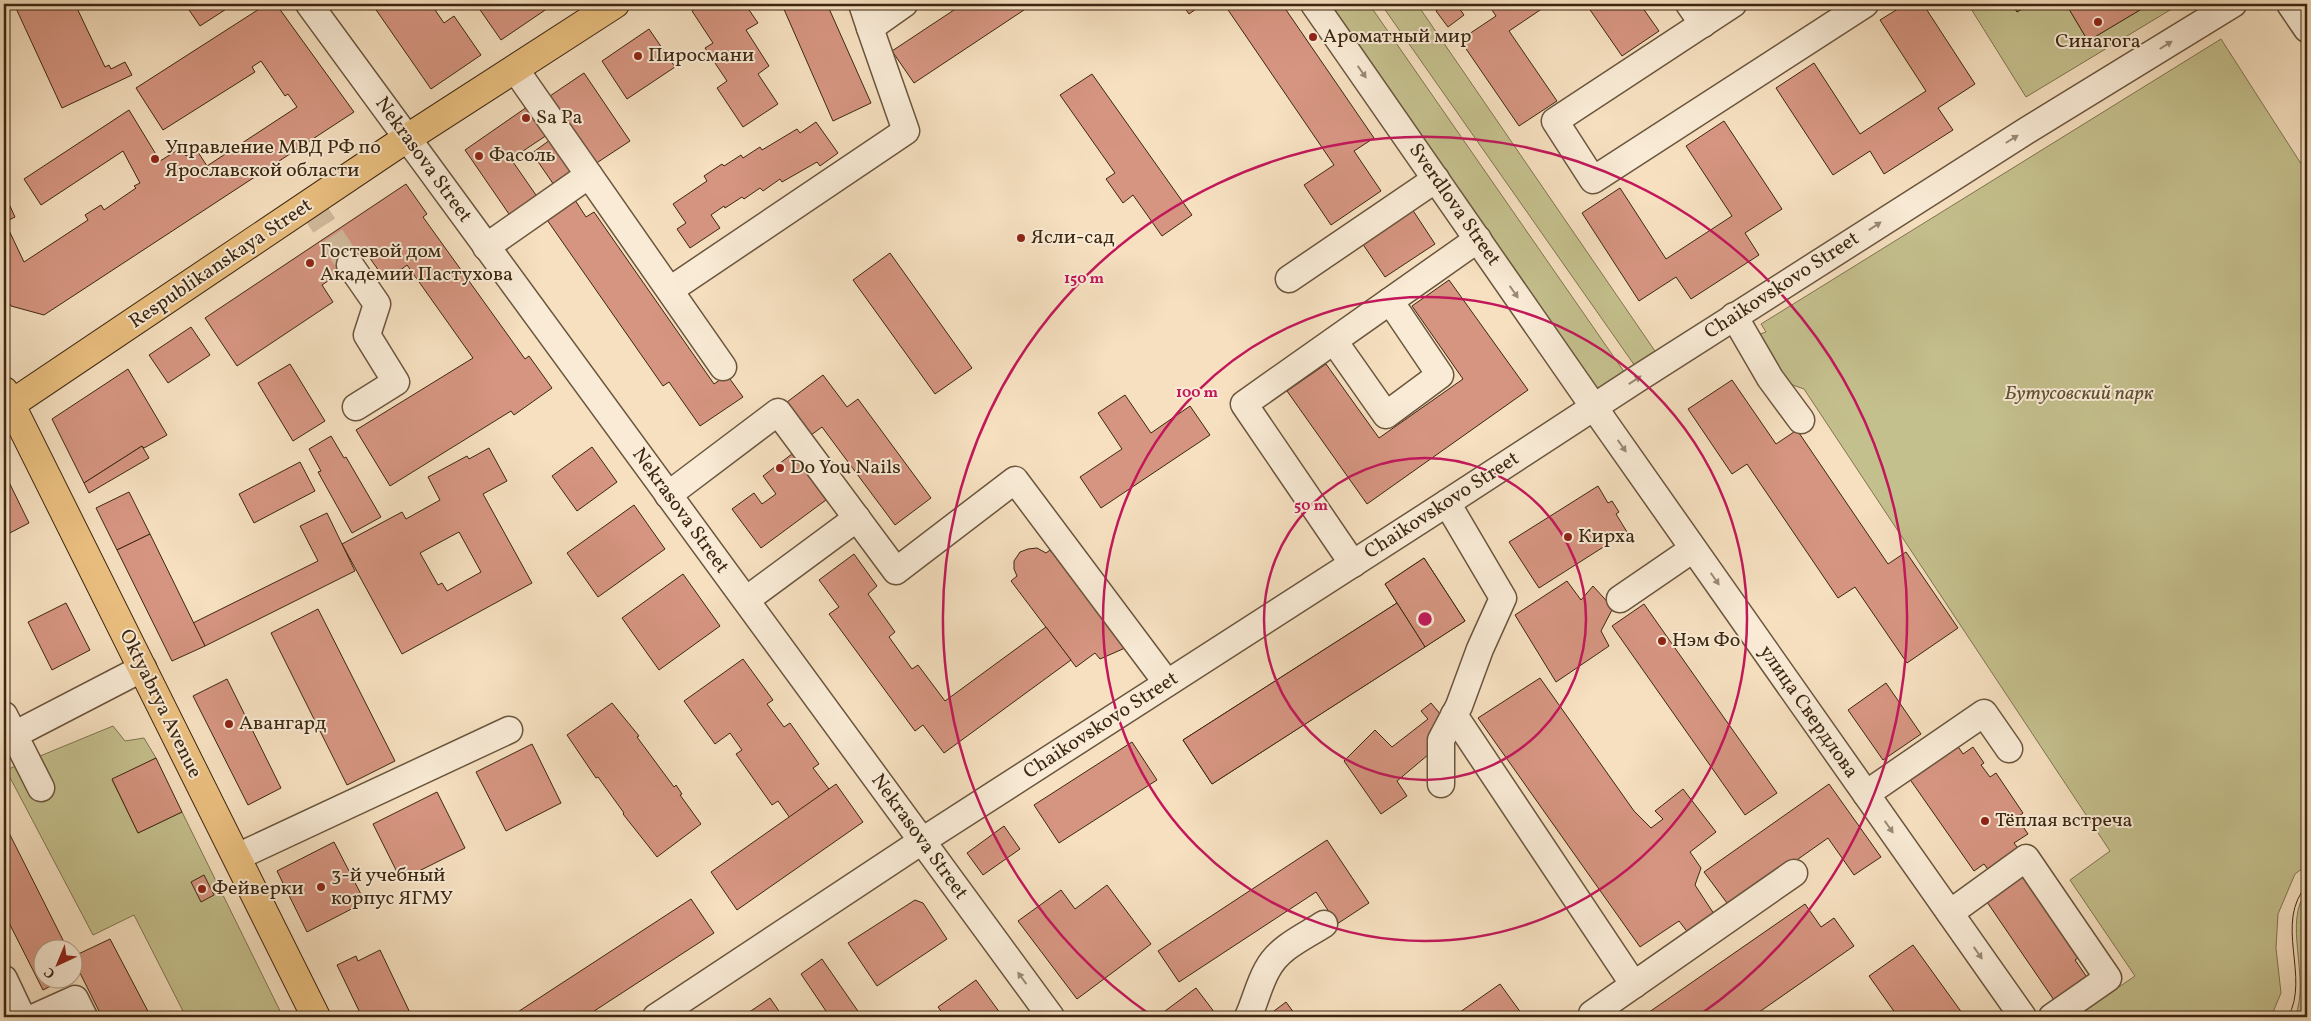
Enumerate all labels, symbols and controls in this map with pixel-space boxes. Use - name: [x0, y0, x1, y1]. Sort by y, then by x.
- marker: Синагога: [2092, 16, 2104, 28]
- place label: Ароматный мир: [1323, 23, 1471, 51]
- place label: Синагога: [2055, 28, 2141, 56]
- marker: Ароматный мир: [1307, 31, 1319, 43]
- one-way arrow: [2159, 40, 2172, 49]
- place label: Пиросмани: [648, 42, 754, 70]
- marker: Пиросмани: [632, 50, 644, 62]
- one-way arrow: [1357, 66, 1367, 79]
- street label: Nekrasova Street: [368, 91, 478, 229]
- place label: Sa Pa: [536, 104, 583, 132]
- marker: Sa Pa: [520, 112, 532, 124]
- place label: Управление МВД РФ по Ярославской области: [165, 134, 381, 185]
- one-way arrow: [2006, 135, 2019, 144]
- street label: Sverdlova Street: [1401, 138, 1507, 272]
- place label: Фасоль: [489, 142, 556, 170]
- marker: Фасоль: [473, 150, 485, 162]
- marker: Управление МВД РФ по Ярославской области: [149, 153, 161, 165]
- street label: Respublikanskaya Street: [124, 192, 318, 336]
- one-way arrow: [1869, 222, 1882, 231]
- place label: Ясли-сад: [1031, 224, 1115, 252]
- street label: Chaikovskovo Street: [1699, 225, 1865, 347]
- marker: Ясли-сад: [1015, 232, 1027, 244]
- place label: Гостевой дом Академии Пастухова: [320, 238, 513, 289]
- marker: Гостевой дом Академии Пастухова: [304, 257, 316, 269]
- text: 150 m: [1064, 269, 1104, 290]
- one-way arrow: [1509, 285, 1519, 299]
- one-way arrow: [1628, 375, 1642, 384]
- park label: Бутусовский парк: [2005, 380, 2154, 408]
- text: 100 m: [1176, 383, 1219, 404]
- one-way arrow: [1617, 440, 1627, 453]
- street label: Nekrasova Street: [625, 442, 735, 580]
- street label: Chaikovskovo Street: [1359, 445, 1525, 567]
- place label: Do You Nails: [790, 454, 901, 482]
- marker: Do You Nails: [774, 462, 786, 474]
- text: 50 m: [1294, 496, 1328, 517]
- place label: Кирха: [1578, 523, 1635, 551]
- marker: Кирха: [1562, 531, 1574, 543]
- one-way arrow: [1710, 573, 1720, 586]
- centre of rings: [1416, 610, 1434, 628]
- street label: Oktyabrya Avenue: [112, 625, 208, 783]
- place label: Нэм Фо: [1672, 627, 1740, 655]
- marker: Нэм Фо: [1656, 635, 1668, 647]
- street label: улица Свердлова: [1752, 640, 1864, 784]
- street label: Chaikovskovo Street: [1018, 665, 1184, 787]
- place label: Авангард: [239, 710, 326, 738]
- marker: Авангард: [223, 718, 235, 730]
- street label: Nekrasova Street: [864, 768, 974, 906]
- place label: Тёплая встреча: [1995, 807, 2133, 835]
- marker: Тёплая встреча: [1979, 815, 1991, 827]
- one-way arrow: [1884, 820, 1894, 833]
- place label: 3-й учебный корпус ЯГМУ: [331, 862, 453, 913]
- place label: Фейверки: [212, 875, 304, 903]
- marker: 3-й учебный корпус ЯГМУ: [315, 881, 327, 893]
- marker: Фейверки: [196, 883, 208, 895]
- north arrow: [32, 938, 82, 988]
- one-way arrow: [1973, 946, 1983, 959]
- text: С: [40, 962, 60, 982]
- one-way arrow: [1017, 971, 1027, 985]

